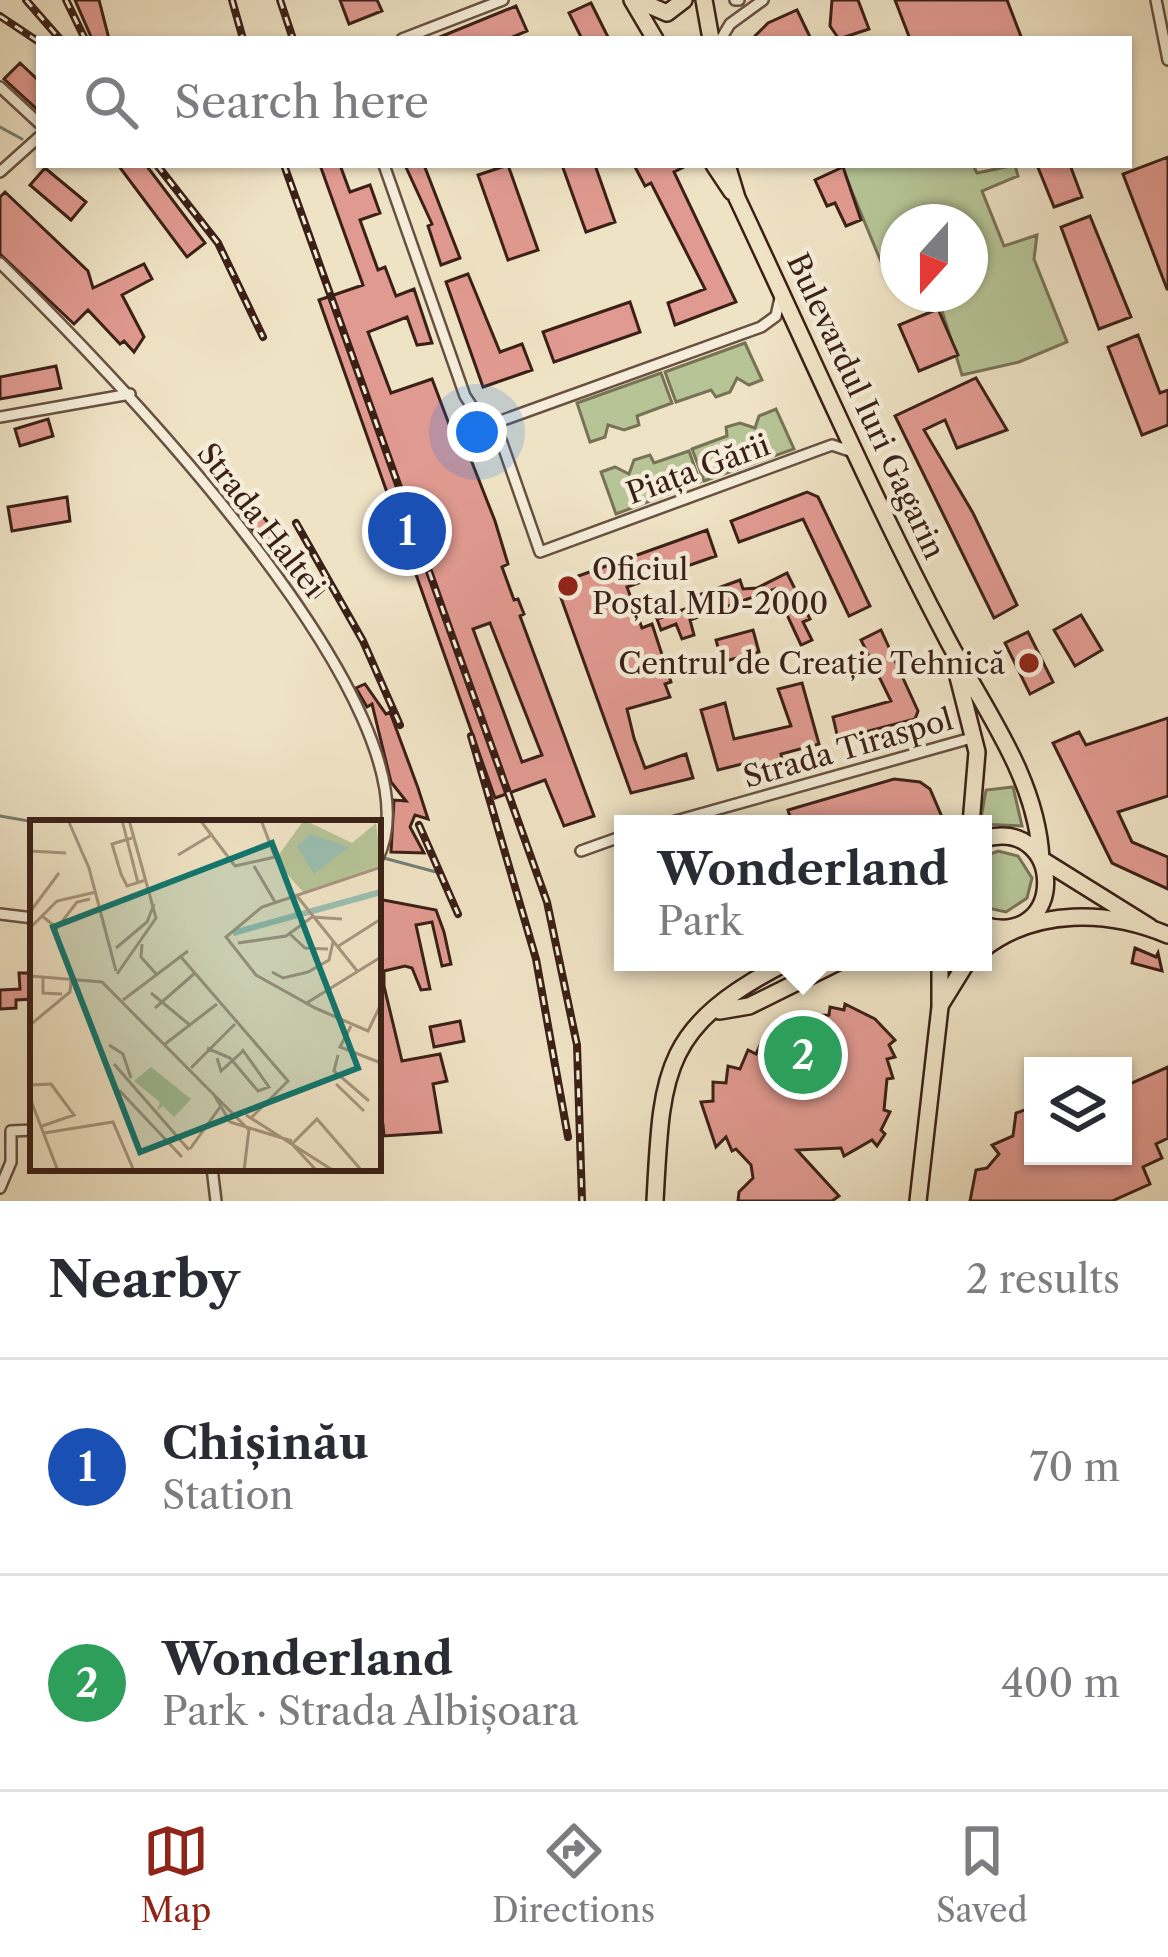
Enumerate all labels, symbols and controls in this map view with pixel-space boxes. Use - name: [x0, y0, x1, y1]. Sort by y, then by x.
- search box: [36, 36, 1132, 168]
- icon: search: [78, 69, 144, 135]
- text: Search here: [174, 74, 429, 130]
- north arrow: [880, 204, 988, 312]
- street label: Bulevardul Iuri Gagarin: [779, 247, 953, 565]
- your location: [447, 402, 507, 462]
- street label: Piața Gării: [621, 426, 775, 512]
- street label: Strada Haltei: [189, 436, 333, 604]
- pin: 1: [368, 486, 446, 576]
- place label: Oficiul Poștal MD-2000: [592, 551, 828, 622]
- marker: Oficiul Poștal MD-2000: [555, 573, 581, 599]
- place label: Centrul de Creație Tehnică: [618, 645, 1005, 682]
- marker: Centrul de Creație Tehnică: [1016, 650, 1042, 676]
- street label: Strada Tiraspol: [739, 700, 957, 796]
- popup: [614, 815, 992, 971]
- inset map: [30, 820, 381, 1171]
- text: Wonderland: [658, 841, 949, 897]
- text: Park: [658, 897, 742, 945]
- pin: 2: [764, 1010, 842, 1100]
- map controls: [1024, 1057, 1132, 1165]
- button: layers: [1024, 1057, 1132, 1165]
- text: Nearby: [48, 1248, 240, 1310]
- text: 2 results: [966, 1255, 1120, 1303]
- text: Chișinău: [162, 1415, 369, 1471]
- text: 1: [78, 1443, 96, 1491]
- text: 70 m: [1029, 1443, 1120, 1491]
- text: Station: [162, 1471, 294, 1519]
- text: Wonderland: [162, 1631, 453, 1687]
- text: 2: [75, 1659, 99, 1707]
- text: 400 m: [1001, 1659, 1120, 1707]
- text: Park · Strada Albișoara: [162, 1687, 578, 1735]
- tab: Map: [140, 1818, 211, 1931]
- tab: Directions: [492, 1818, 655, 1931]
- tab: Saved: [936, 1818, 1028, 1931]

